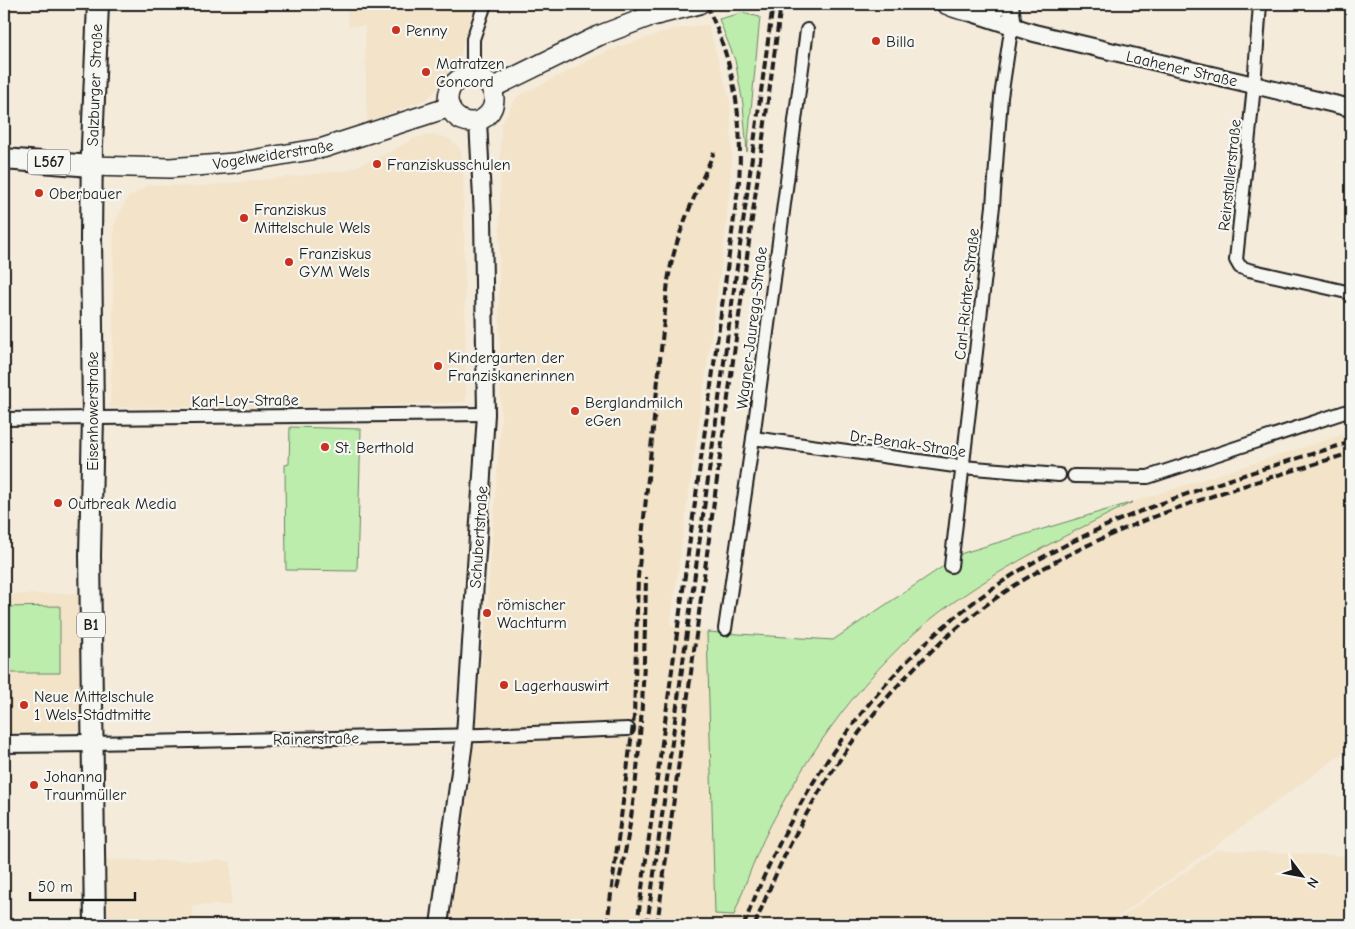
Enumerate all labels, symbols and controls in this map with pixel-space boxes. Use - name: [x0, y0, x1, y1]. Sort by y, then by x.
- place label: Penny: [406, 22, 448, 40]
- street label: Salzburger Straße: [84, 24, 106, 147]
- marker: Penny: [390, 24, 402, 36]
- place label: Billa: [886, 33, 915, 51]
- marker: Billa: [870, 35, 882, 47]
- street label: Laahener Straße: [1124, 47, 1239, 91]
- place label: Matratzen Concord: [436, 55, 505, 91]
- marker: Matratzen Concord: [420, 66, 432, 78]
- street label: Reinstallerstraße: [1215, 118, 1245, 232]
- street label: Vogelweiderstraße: [212, 137, 335, 173]
- road number: L567: [28, 150, 70, 174]
- place label: Franziskusschulen: [387, 156, 511, 174]
- marker: Franziskusschulen: [371, 158, 383, 170]
- place label: Oberbauer: [49, 185, 122, 203]
- marker: Oberbauer: [33, 187, 45, 199]
- place label: Franziskus Mittelschule Wels: [254, 201, 370, 237]
- marker: Franziskus Mittelschule Wels: [238, 212, 250, 224]
- street label: Carl-Richter-Straße: [951, 227, 983, 361]
- place label: Franziskus GYM Wels: [299, 245, 372, 281]
- street label: Wagner-Jauregg-Straße: [733, 246, 771, 411]
- marker: Franziskus GYM Wels: [283, 256, 295, 268]
- place label: Kindergarten der Franziskanerinnen: [448, 349, 575, 385]
- street label: Eisenhowerstraße: [84, 351, 102, 471]
- marker: Kindergarten der Franziskanerinnen: [432, 360, 444, 372]
- street label: Karl-Loy-Straße: [191, 391, 299, 411]
- place label: Berglandmilch eGen: [585, 394, 683, 430]
- marker: Berglandmilch eGen: [569, 405, 581, 417]
- street label: Dr.-Benak-Straße: [849, 427, 967, 461]
- place label: St. Berthold: [335, 439, 414, 457]
- marker: St. Berthold: [319, 441, 331, 453]
- street label: Schubertstraße: [466, 485, 492, 589]
- place label: Outbreak Media: [68, 495, 177, 513]
- marker: Outbreak Media: [52, 497, 64, 509]
- place label: römischer Wachturm: [497, 596, 567, 632]
- marker: römischer Wachturm: [481, 607, 493, 619]
- road number: B1: [77, 612, 105, 638]
- place label: Lagerhauswirt: [514, 677, 609, 695]
- marker: Lagerhauswirt: [498, 679, 510, 691]
- place label: Neue Mittelschule 1 Wels-Stadtmitte: [34, 688, 154, 724]
- marker: Neue Mittelschule 1 Wels-Stadtmitte: [18, 699, 30, 711]
- street label: Rainerstraße: [273, 729, 359, 749]
- place label: Johanna Traunmüller: [44, 768, 127, 804]
- marker: Johanna Traunmüller: [28, 779, 40, 791]
- north arrow: [1278, 852, 1328, 902]
- scale bar: [30, 869, 135, 901]
- text: N: [1303, 874, 1322, 891]
- text: 50 m: [38, 878, 73, 896]

